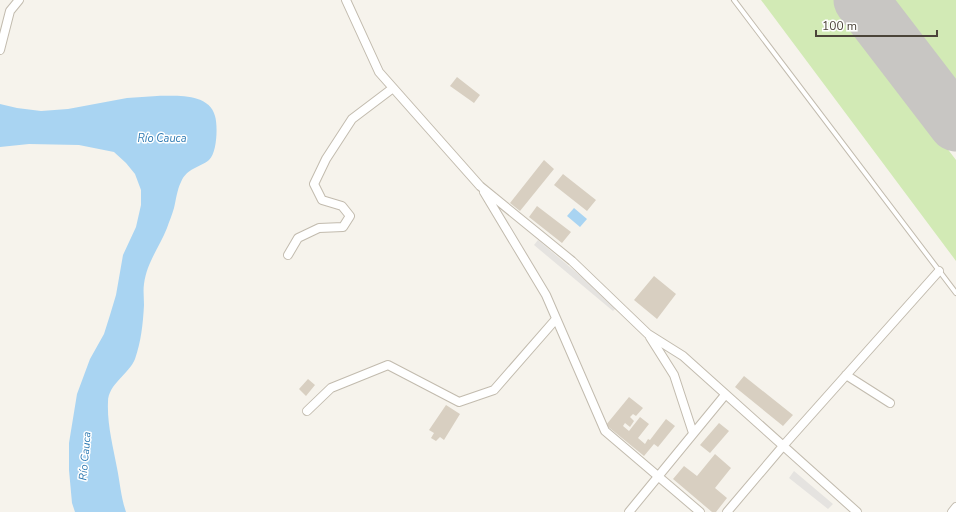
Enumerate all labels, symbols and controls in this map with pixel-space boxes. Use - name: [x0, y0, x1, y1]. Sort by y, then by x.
- scale bar: [816, 12, 937, 38]
- text: 100 m: [822, 18, 857, 34]
- water label: Río Cauca: [138, 131, 187, 146]
- water label: Río Cauca: [75, 431, 95, 481]

